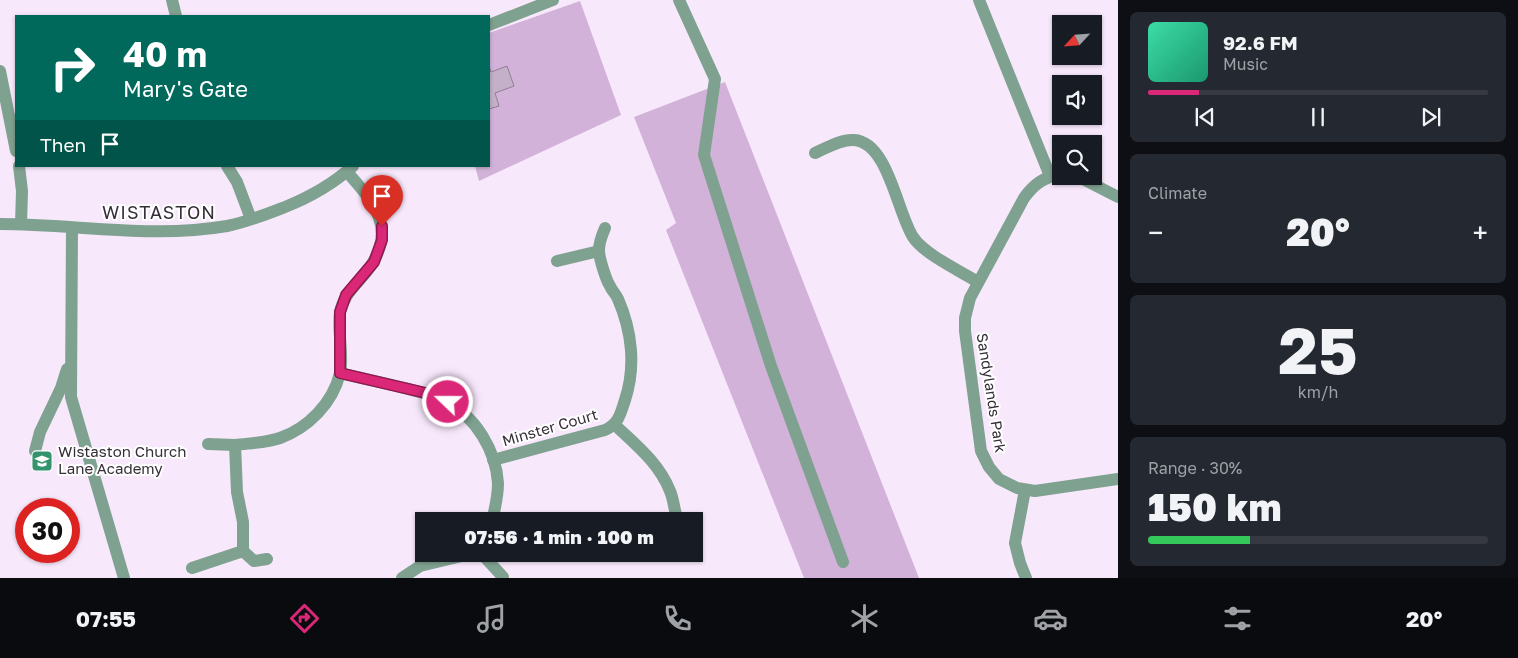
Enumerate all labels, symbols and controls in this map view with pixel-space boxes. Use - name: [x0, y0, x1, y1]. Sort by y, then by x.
- north arrow: [1052, 15, 1102, 65]
- map controls: [1052, 15, 1102, 185]
- text: 92.6 FM: [1223, 31, 1298, 54]
- text: 40 m: [123, 33, 207, 75]
- icon: right: [40, 35, 105, 100]
- text: Music: [1223, 54, 1268, 74]
- text: Mary's Gate: [123, 75, 248, 102]
- button: sound: [1052, 75, 1102, 125]
- icon: previous: [1191, 103, 1219, 131]
- icon: pause: [1304, 103, 1332, 131]
- icon: next: [1417, 103, 1445, 131]
- icon: arrive: [96, 130, 124, 158]
- text: Then: [40, 133, 86, 156]
- button: search: [1052, 135, 1102, 185]
- pin: [361, 175, 403, 226]
- icon: arrive: [368, 182, 396, 210]
- text: Climate: [1148, 183, 1207, 203]
- district label: WISTASTON: [102, 201, 216, 223]
- text: 20°: [1286, 209, 1350, 254]
- text: −: [1148, 216, 1163, 249]
- text: +: [1473, 216, 1488, 249]
- text: 25: [1278, 310, 1358, 388]
- street label: Sandylands Park: [974, 332, 1010, 454]
- position arrow: [421, 375, 473, 427]
- text: km/h: [1298, 382, 1338, 402]
- street label: Minster Court: [500, 405, 600, 449]
- place label: Wistaston Church Lane Academy: [58, 442, 186, 477]
- school or university icon: Wistaston Church Lane Academy: [30, 449, 54, 473]
- text: Range · 30%: [1148, 458, 1242, 478]
- text: 150 km: [1148, 484, 1282, 529]
- speed limit sign: 30: [15, 498, 80, 563]
- text: 07:56 · 1 min · 100 m: [464, 525, 654, 548]
- icon: directions: [287, 601, 322, 636]
- icon: music: [474, 601, 509, 636]
- icon: phone: [660, 601, 695, 636]
- icon: climate: [847, 601, 882, 636]
- icon: car: [1033, 601, 1068, 636]
- icon: filters: [1220, 601, 1255, 636]
- text: 07:55: [76, 605, 136, 632]
- text: 20°: [1406, 605, 1442, 632]

